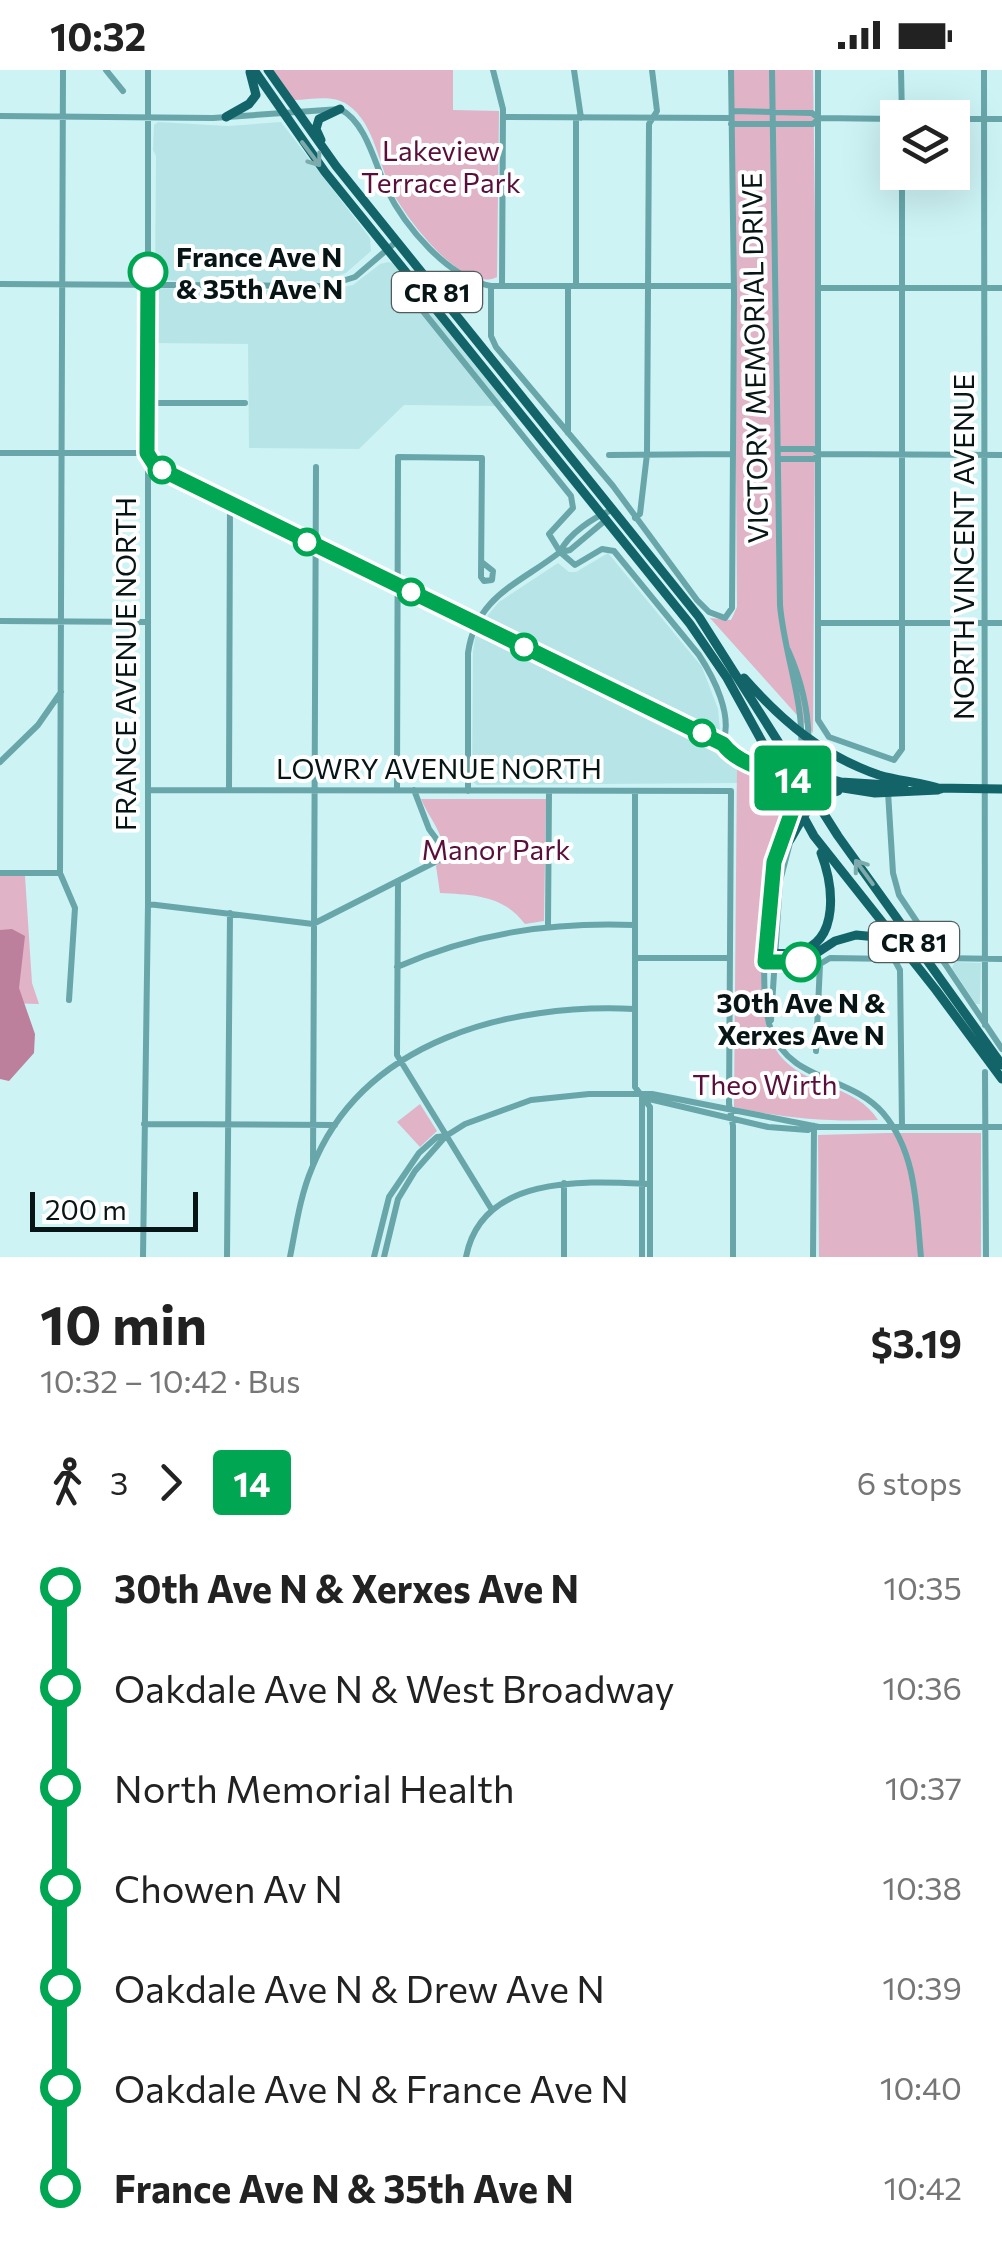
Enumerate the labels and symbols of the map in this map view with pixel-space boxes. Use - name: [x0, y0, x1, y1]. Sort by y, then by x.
- park label: Lakeview Terrace Park: [361, 133, 521, 199]
- one-way arrow: [300, 140, 321, 167]
- street label: VICTORY MEMORIAL DRIVE: [734, 172, 774, 544]
- place label: France Ave N & 35th Ave N: [176, 239, 343, 305]
- marker: France Ave N & 35th Ave N: [129, 253, 167, 291]
- road number: CR 81: [392, 272, 482, 312]
- street label: NORTH VINCENT AVENUE: [946, 374, 980, 720]
- unlabelled marker: [149, 457, 175, 483]
- street label: FRANCE AVENUE NORTH: [108, 497, 142, 831]
- unlabelled marker: [294, 529, 320, 555]
- unlabelled marker: [398, 579, 424, 605]
- unlabelled marker: [511, 634, 537, 660]
- unlabelled marker: [689, 720, 715, 746]
- line badge: 14: [748, 746, 838, 810]
- street label: LOWRY AVENUE NORTH: [276, 751, 602, 785]
- park label: Manor Park: [421, 832, 571, 866]
- one-way arrow: [854, 859, 875, 886]
- road number: CR 81: [869, 922, 959, 962]
- marker: 30th Ave N & Xerxes Ave N: [782, 943, 820, 981]
- place label: 30th Ave N & Xerxes Ave N: [716, 985, 886, 1051]
- park label: Theo Wirth: [692, 1067, 838, 1101]
- scale bar: [30, 1187, 198, 1232]

